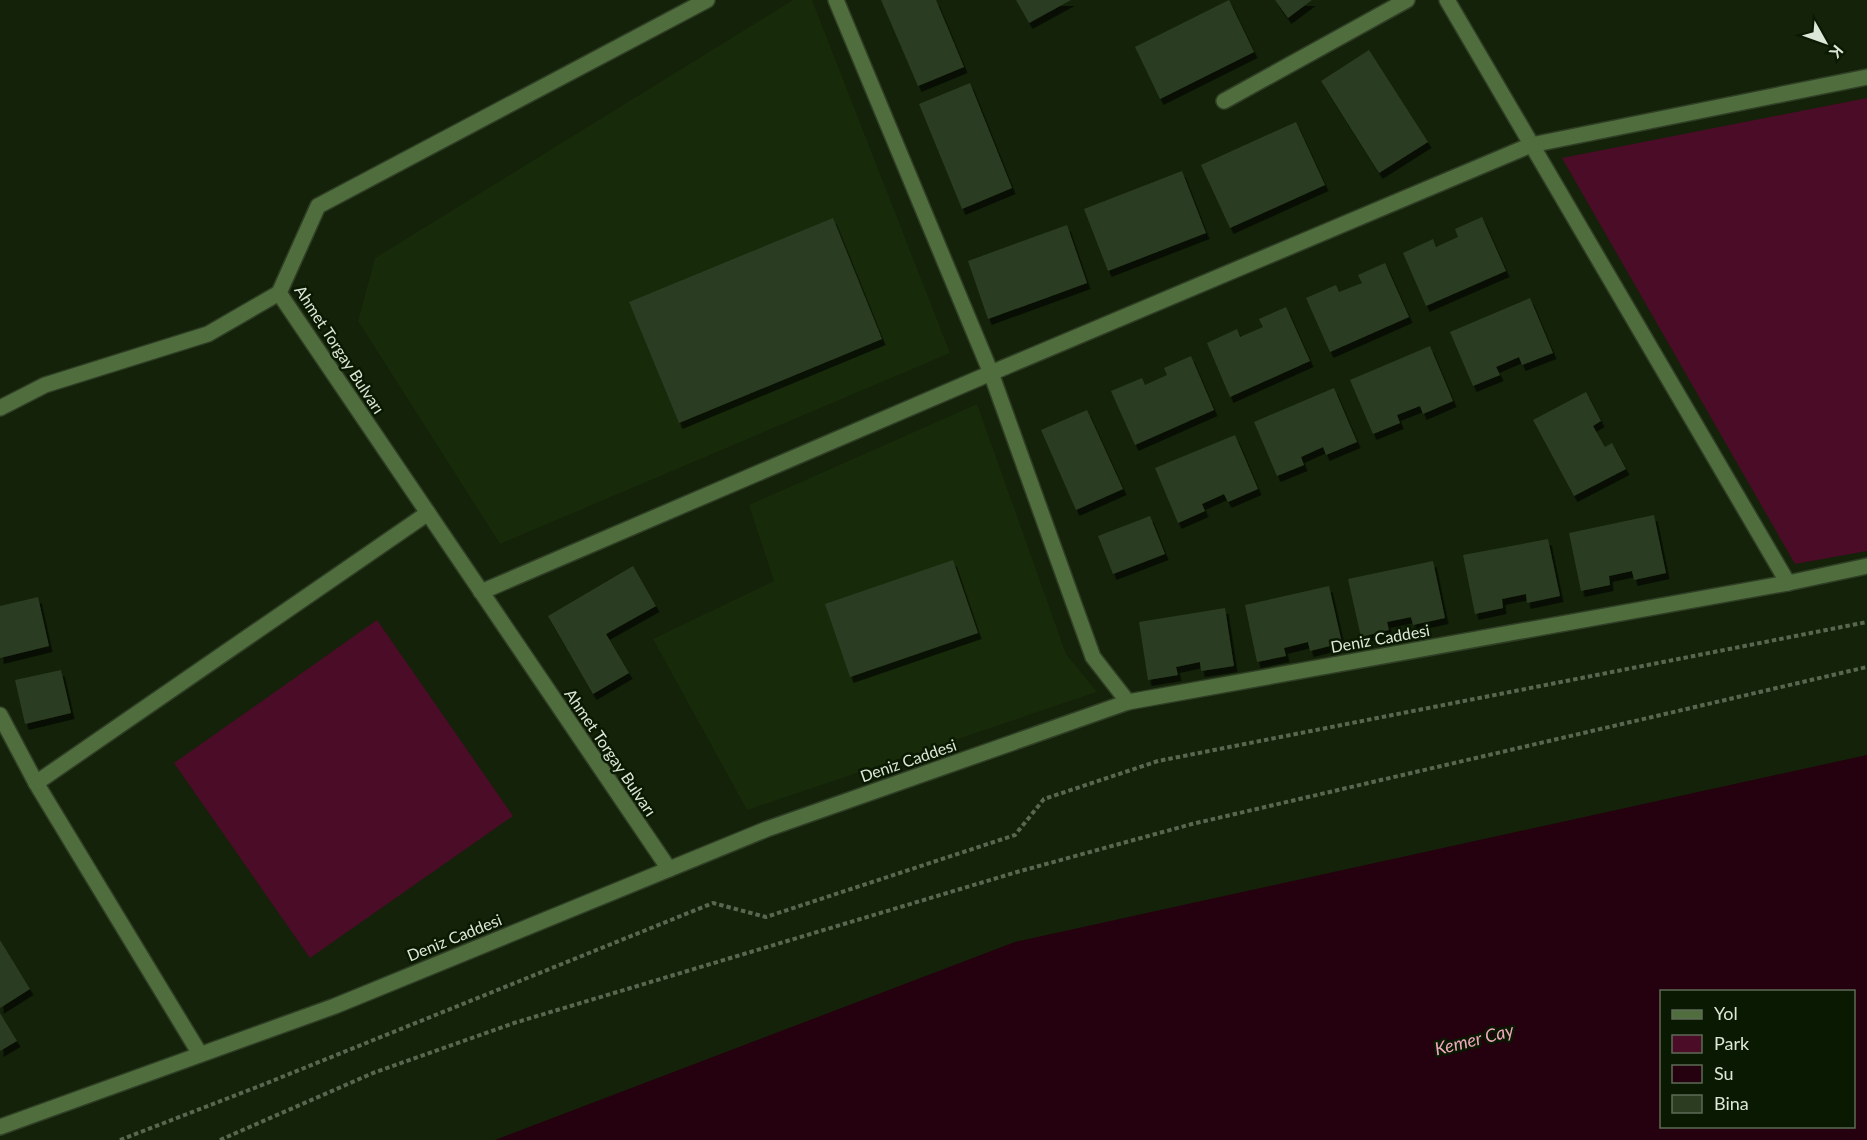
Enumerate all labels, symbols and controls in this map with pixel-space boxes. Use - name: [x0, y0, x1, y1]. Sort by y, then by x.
- north arrow: [1795, 12, 1855, 72]
- text: K: [1825, 42, 1848, 63]
- street label: Ahmet Torgay Bulvarı: [291, 281, 389, 417]
- street label: Deniz Caddesi: [1329, 620, 1431, 656]
- street label: Ahmet Torgay Bulvarı: [561, 685, 661, 819]
- street label: Deniz Caddesi: [857, 735, 959, 785]
- street label: Deniz Caddesi: [404, 909, 504, 965]
- legend: [1660, 990, 1855, 1128]
- text: Yol: [1714, 1002, 1738, 1024]
- water label: Kemer Cay: [1432, 1018, 1516, 1059]
- text: Park: [1714, 1032, 1750, 1054]
- text: Su: [1714, 1062, 1734, 1084]
- text: Bina: [1714, 1092, 1749, 1114]

